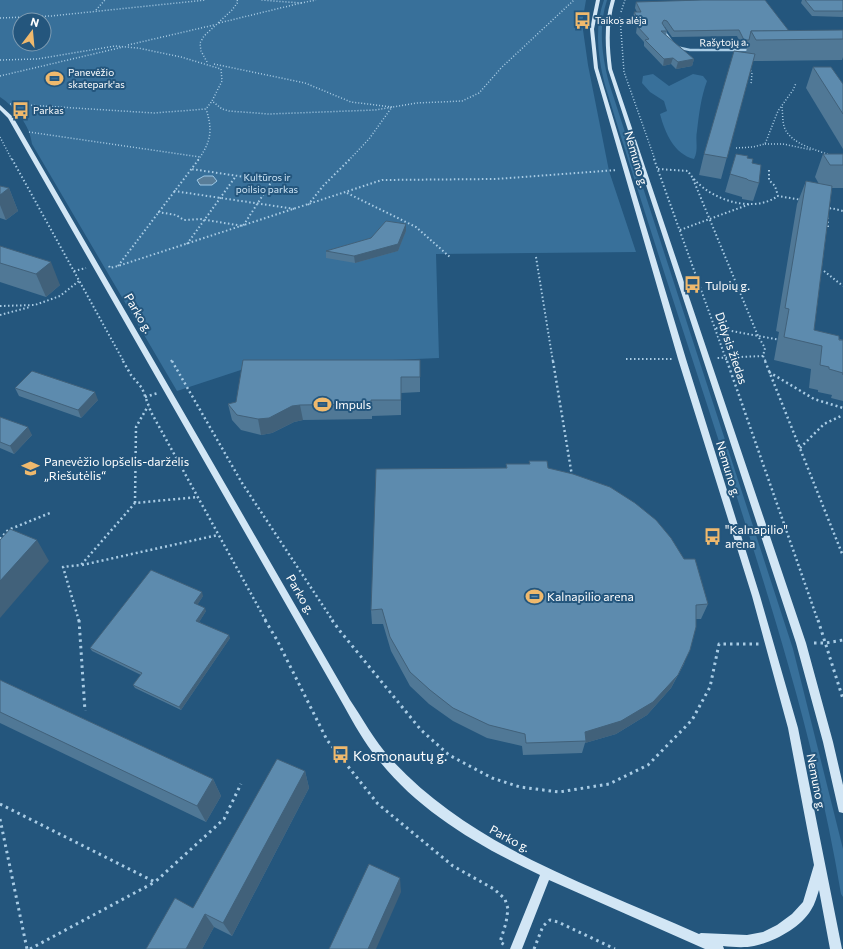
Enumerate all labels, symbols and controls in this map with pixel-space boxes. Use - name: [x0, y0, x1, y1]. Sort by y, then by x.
- bus stop icon: Taikos alėja: [572, 10, 592, 30]
- north arrow: [12, 12, 52, 52]
- place label: Taikos alėja: [595, 14, 647, 26]
- text: N: [29, 15, 41, 29]
- street label: Rašytojų a.: [699, 36, 749, 48]
- place label: Panevėžio skatepark'as: [68, 66, 125, 90]
- sports icon: Panevėžio skatepark'as: [45, 68, 65, 88]
- bus stop icon: Parkas: [10, 100, 30, 120]
- place label: Parkas: [33, 104, 64, 116]
- street label: Nemuno g.: [622, 129, 652, 189]
- park label: Kultūros ir poilsio parkas: [236, 171, 299, 195]
- bus stop icon: Tulpių g.: [682, 275, 702, 295]
- place label: Tulpių g.: [705, 278, 750, 292]
- street label: Parko g.: [122, 291, 156, 336]
- street label: Didysis žiedas: [713, 310, 751, 386]
- sports icon: Impuls: [312, 394, 332, 414]
- place label: Impuls: [335, 397, 371, 411]
- street label: Nemuno g.: [714, 439, 744, 499]
- place label: Panevėžio lopšelis-darželis „Riešutėlis“: [44, 454, 189, 482]
- school or university icon: Panevėžio lopšelis-darželis „Riešutėlis“: [21, 458, 41, 478]
- place label: "Kalnapilio" arena: [725, 522, 788, 550]
- bus stop icon: "Kalnapilio" arena: [702, 526, 722, 546]
- street label: Parko g.: [284, 572, 318, 617]
- sports icon: Kalnapilio arena: [524, 586, 544, 606]
- place label: Kalnapilio arena: [547, 589, 634, 603]
- bus stop icon: Kosmonautų g.: [330, 745, 350, 765]
- place label: Kosmonautų g.: [353, 747, 447, 764]
- street label: Nemuno g.: [805, 752, 829, 812]
- street label: Parko g.: [487, 822, 533, 855]

